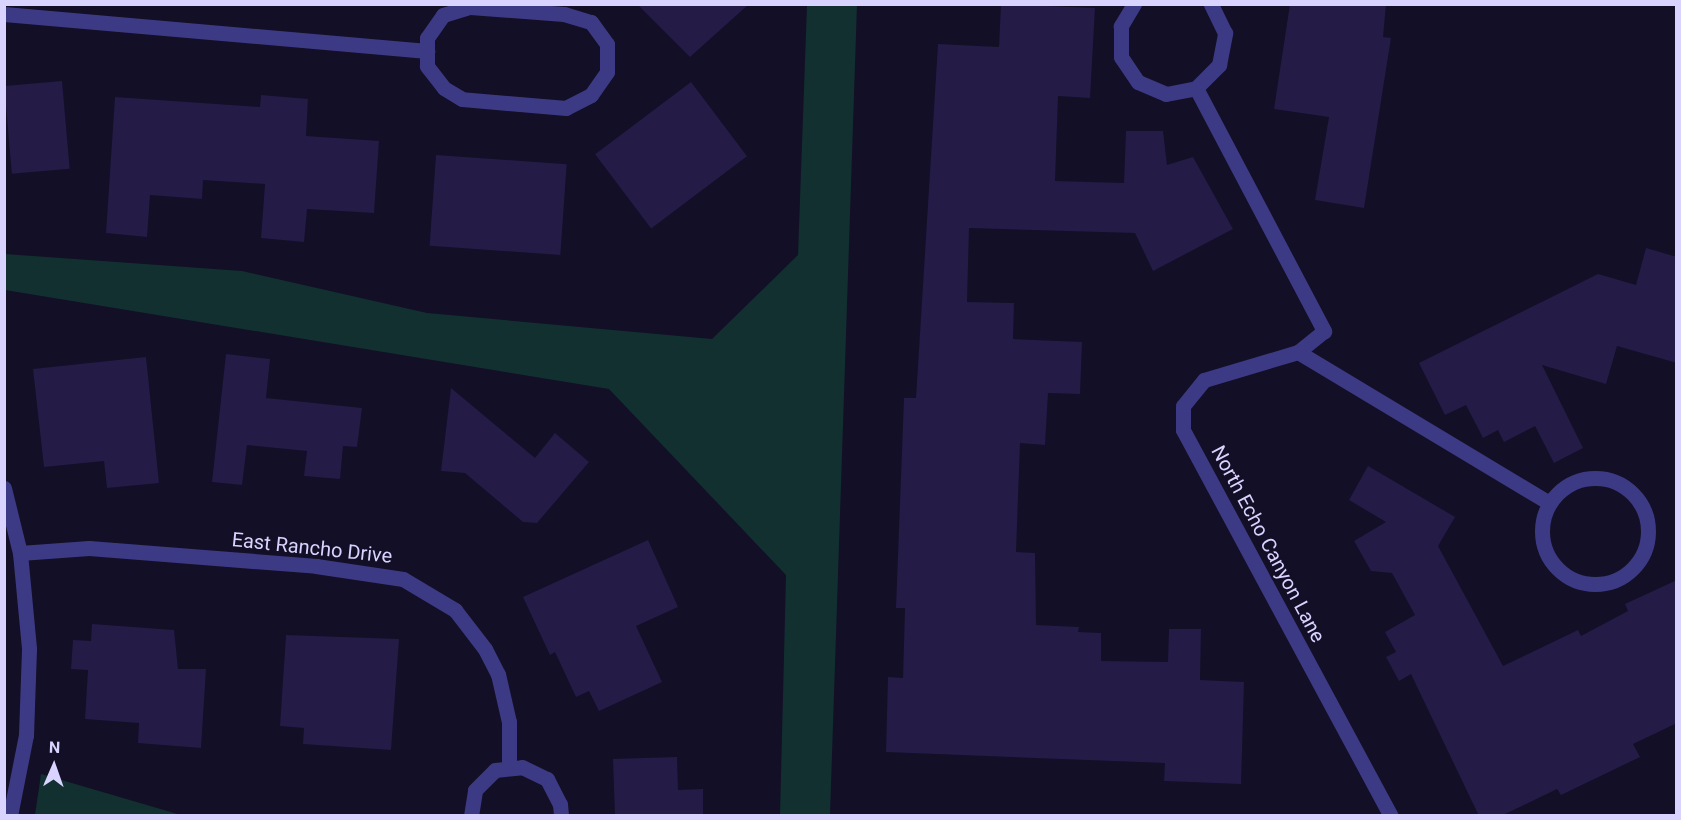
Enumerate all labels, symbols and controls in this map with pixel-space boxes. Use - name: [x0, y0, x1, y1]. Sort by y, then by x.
- street label: North Echo Canyon Lane: [1206, 441, 1330, 647]
- street label: East Rancho Drive: [231, 528, 393, 568]
- north arrow: [24, 736, 84, 796]
- text: N: [49, 738, 61, 757]

